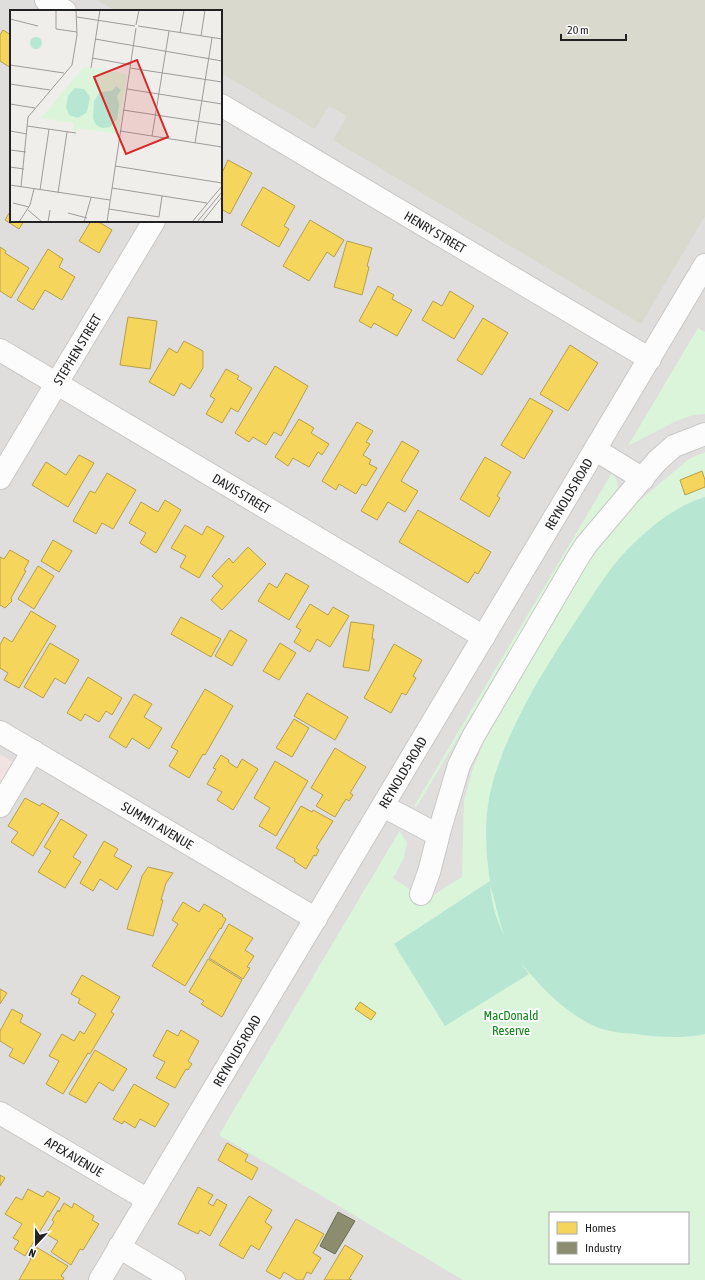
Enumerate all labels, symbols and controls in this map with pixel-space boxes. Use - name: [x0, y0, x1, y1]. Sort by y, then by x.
- inset map: [10, 10, 222, 222]
- scale bar: [561, 16, 626, 42]
- text: 20 m: [567, 23, 589, 37]
- street label: HENRY STREET: [401, 208, 469, 257]
- street label: STEPHEN STREET: [50, 311, 105, 388]
- street label: REYNOLDS ROAD: [542, 456, 596, 533]
- street label: DAVIS STREET: [210, 471, 273, 517]
- street label: REYNOLDS ROAD: [376, 734, 430, 811]
- street label: SUMMIT AVENUE: [119, 799, 196, 853]
- park label: MacDonald Reserve: [484, 1008, 538, 1038]
- street label: REYNOLDS ROAD: [210, 1013, 264, 1089]
- street label: APEX AVENUE: [42, 1134, 106, 1180]
- legend: [549, 1212, 689, 1264]
- text: Homes: [585, 1221, 616, 1235]
- north arrow: [16, 1224, 56, 1264]
- text: Industry: [585, 1241, 622, 1255]
- text: N: [27, 1246, 38, 1260]

